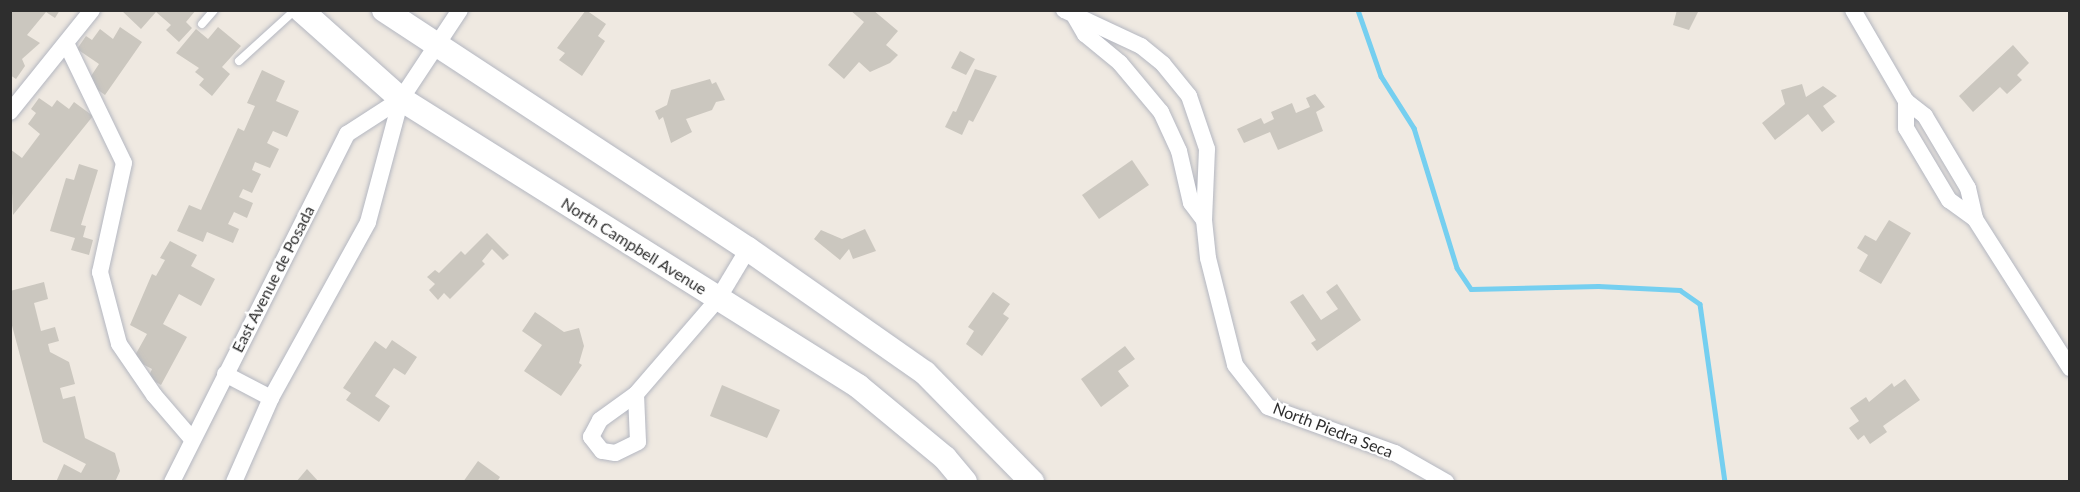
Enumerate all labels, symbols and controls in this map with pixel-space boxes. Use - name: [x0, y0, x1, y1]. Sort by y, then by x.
- street label: North Campbell Avenue: [558, 193, 710, 299]
- street label: East Avenue de Posada: [228, 202, 318, 356]
- street label: North Piedra Seca: [1270, 398, 1396, 462]

